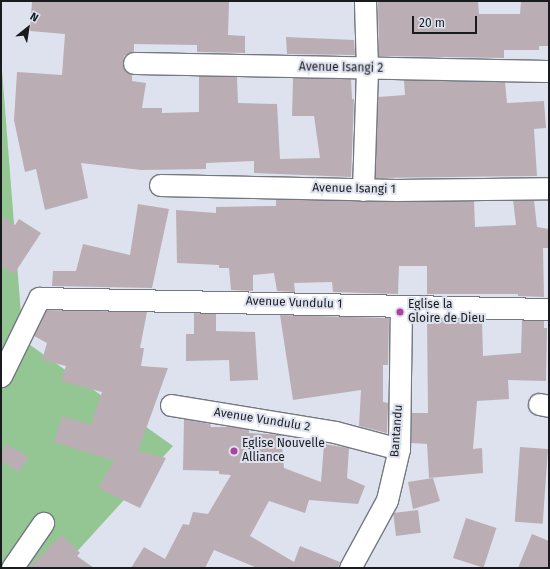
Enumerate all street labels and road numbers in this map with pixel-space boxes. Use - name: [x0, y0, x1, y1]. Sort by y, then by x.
- street label: Avenue Isangi 2: [299, 60, 383, 76]
- street label: Avenue Isangi 1: [312, 181, 396, 197]
- street label: Avenue Vundulu 1: [246, 294, 342, 312]
- street label: Bantandu: [388, 404, 406, 458]
- street label: Avenue Vundulu 2: [213, 405, 311, 435]

